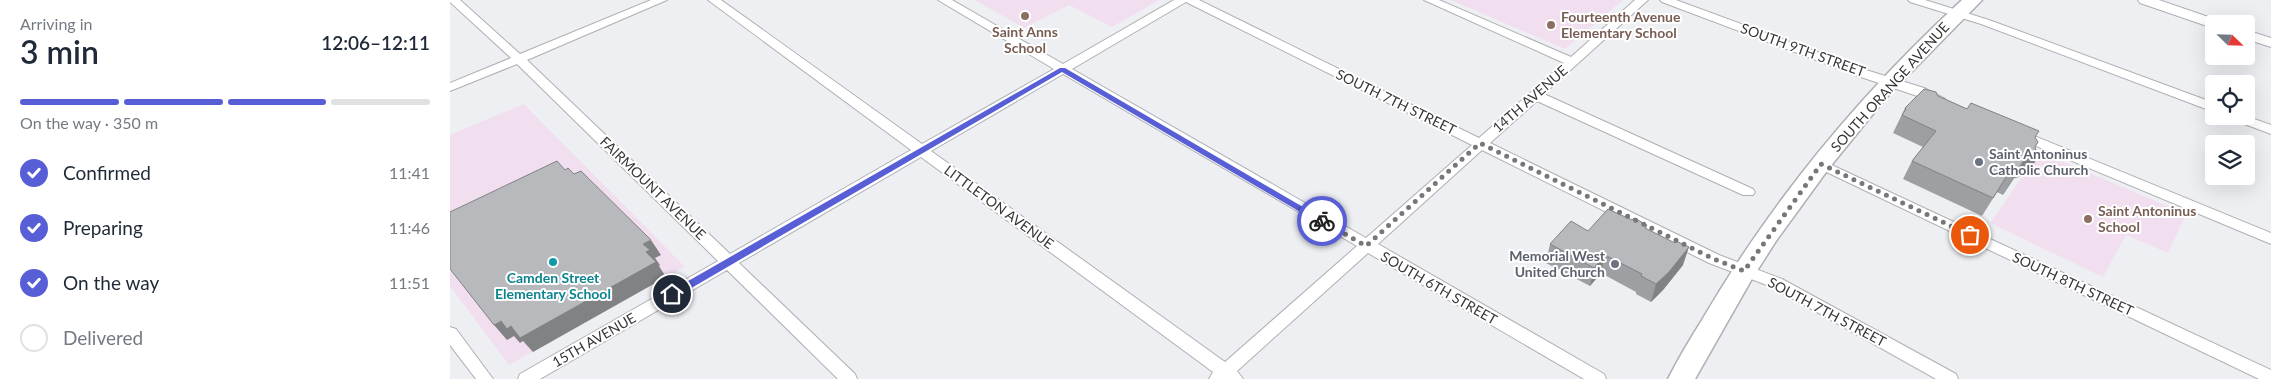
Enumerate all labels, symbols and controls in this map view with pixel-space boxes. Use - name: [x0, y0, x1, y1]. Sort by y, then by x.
- place label: Fourteenth Avenue Elementary School: [1561, 8, 1681, 41]
- marker: Saint Anns School: [1019, 10, 1031, 22]
- text: Arriving in: [20, 14, 93, 33]
- north arrow: [2205, 15, 2255, 65]
- map controls: [2205, 15, 2255, 185]
- street label: SOUTH ORANGE AVENUE: [1827, 18, 1952, 155]
- marker: Fourteenth Avenue Elementary School: [1545, 19, 1557, 31]
- street label: SOUTH 9TH STREET: [1739, 19, 1868, 80]
- place label: Saint Anns School: [992, 23, 1058, 56]
- text: 12:06–12:11: [321, 31, 430, 54]
- text: 3 min: [20, 32, 99, 71]
- street label: 14TH AVENUE: [1489, 61, 1571, 136]
- street label: SOUTH 7TH STREET: [1333, 65, 1460, 138]
- button: locate: [2205, 75, 2255, 125]
- text: On the way · 350 m: [20, 113, 158, 132]
- street label: FAIRMOUNT AVENUE: [597, 133, 710, 243]
- button: layers: [2205, 135, 2255, 185]
- place label: Saint Antoninus Catholic Church: [1989, 145, 2088, 178]
- marker: Saint Antoninus Catholic Church: [1973, 156, 1985, 168]
- icon: check: [20, 159, 48, 187]
- text: Confirmed: [63, 161, 151, 184]
- street label: LITTLETON AVENUE: [941, 161, 1057, 252]
- text: 11:41: [389, 163, 430, 182]
- courier: [1297, 196, 1347, 246]
- place label: Saint Antoninus School: [2098, 202, 2196, 235]
- icon: bike: [1308, 207, 1336, 235]
- marker: Saint Antoninus School: [2082, 213, 2094, 225]
- icon: check: [20, 214, 48, 242]
- pin: [1949, 214, 1991, 256]
- text: Preparing: [63, 216, 143, 239]
- text: 11:46: [389, 218, 430, 237]
- icon: bag: [1956, 221, 1984, 249]
- street label: SOUTH 6TH STREET: [1378, 247, 1501, 328]
- place label: Memorial West United Church: [1509, 247, 1606, 280]
- street label: SOUTH 8TH STREET: [2010, 248, 2137, 319]
- marker: Camden Street Elementary School: [547, 256, 559, 268]
- marker: Memorial West United Church: [1609, 258, 1621, 270]
- icon: check: [20, 269, 48, 297]
- place label: Camden Street Elementary School: [495, 269, 611, 302]
- text: On the way: [63, 271, 159, 294]
- text: 11:51: [389, 273, 430, 292]
- pin: [651, 273, 693, 315]
- street label: SOUTH 7TH STREET: [1765, 273, 1890, 350]
- icon: home: [658, 280, 686, 308]
- street label: 15TH AVENUE: [549, 309, 639, 370]
- text: Delivered: [63, 326, 143, 349]

